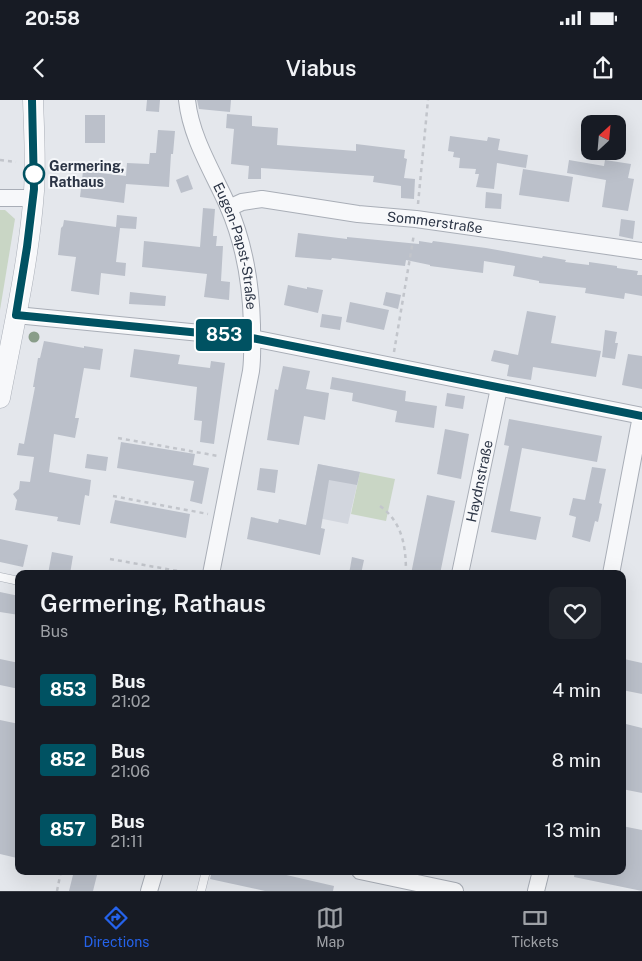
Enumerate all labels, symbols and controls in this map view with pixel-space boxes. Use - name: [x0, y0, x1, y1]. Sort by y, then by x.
- text: 20:58: [25, 7, 80, 29]
- icon: back: [25, 54, 53, 82]
- icon: share: [589, 54, 617, 82]
- text: Viabus: [286, 55, 356, 81]
- north arrow: [581, 115, 626, 160]
- map controls: [581, 115, 626, 160]
- place label: Germering, Rathaus: [49, 158, 125, 190]
- marker: Germering, Rathaus: [23, 163, 45, 185]
- street label: Eugen-Papst-Straße: [210, 180, 259, 310]
- street label: Sommerstraße: [386, 209, 484, 236]
- line badge: 853: [195, 319, 253, 351]
- text: 853: [206, 324, 242, 345]
- street label: Haydnstraße: [463, 438, 496, 524]
- button: heart: [549, 587, 601, 639]
- text: Germering, Rathaus: [40, 589, 266, 617]
- text: Bus: [40, 622, 68, 641]
- text: Bus: [111, 670, 146, 692]
- text: 853: [50, 679, 86, 700]
- text: 4 min: [552, 679, 601, 701]
- text: 21:02: [111, 692, 150, 711]
- text: Bus: [111, 740, 145, 762]
- text: 852: [50, 749, 86, 770]
- text: 8 min: [552, 749, 601, 771]
- text: 21:06: [111, 762, 150, 781]
- text: Bus: [111, 810, 145, 832]
- text: 857: [50, 819, 86, 840]
- text: 13 min: [544, 819, 601, 841]
- text: 21:11: [111, 832, 143, 851]
- tab: Directions: [83, 904, 149, 950]
- tab: Map: [316, 904, 345, 950]
- tab: Tickets: [512, 904, 559, 950]

